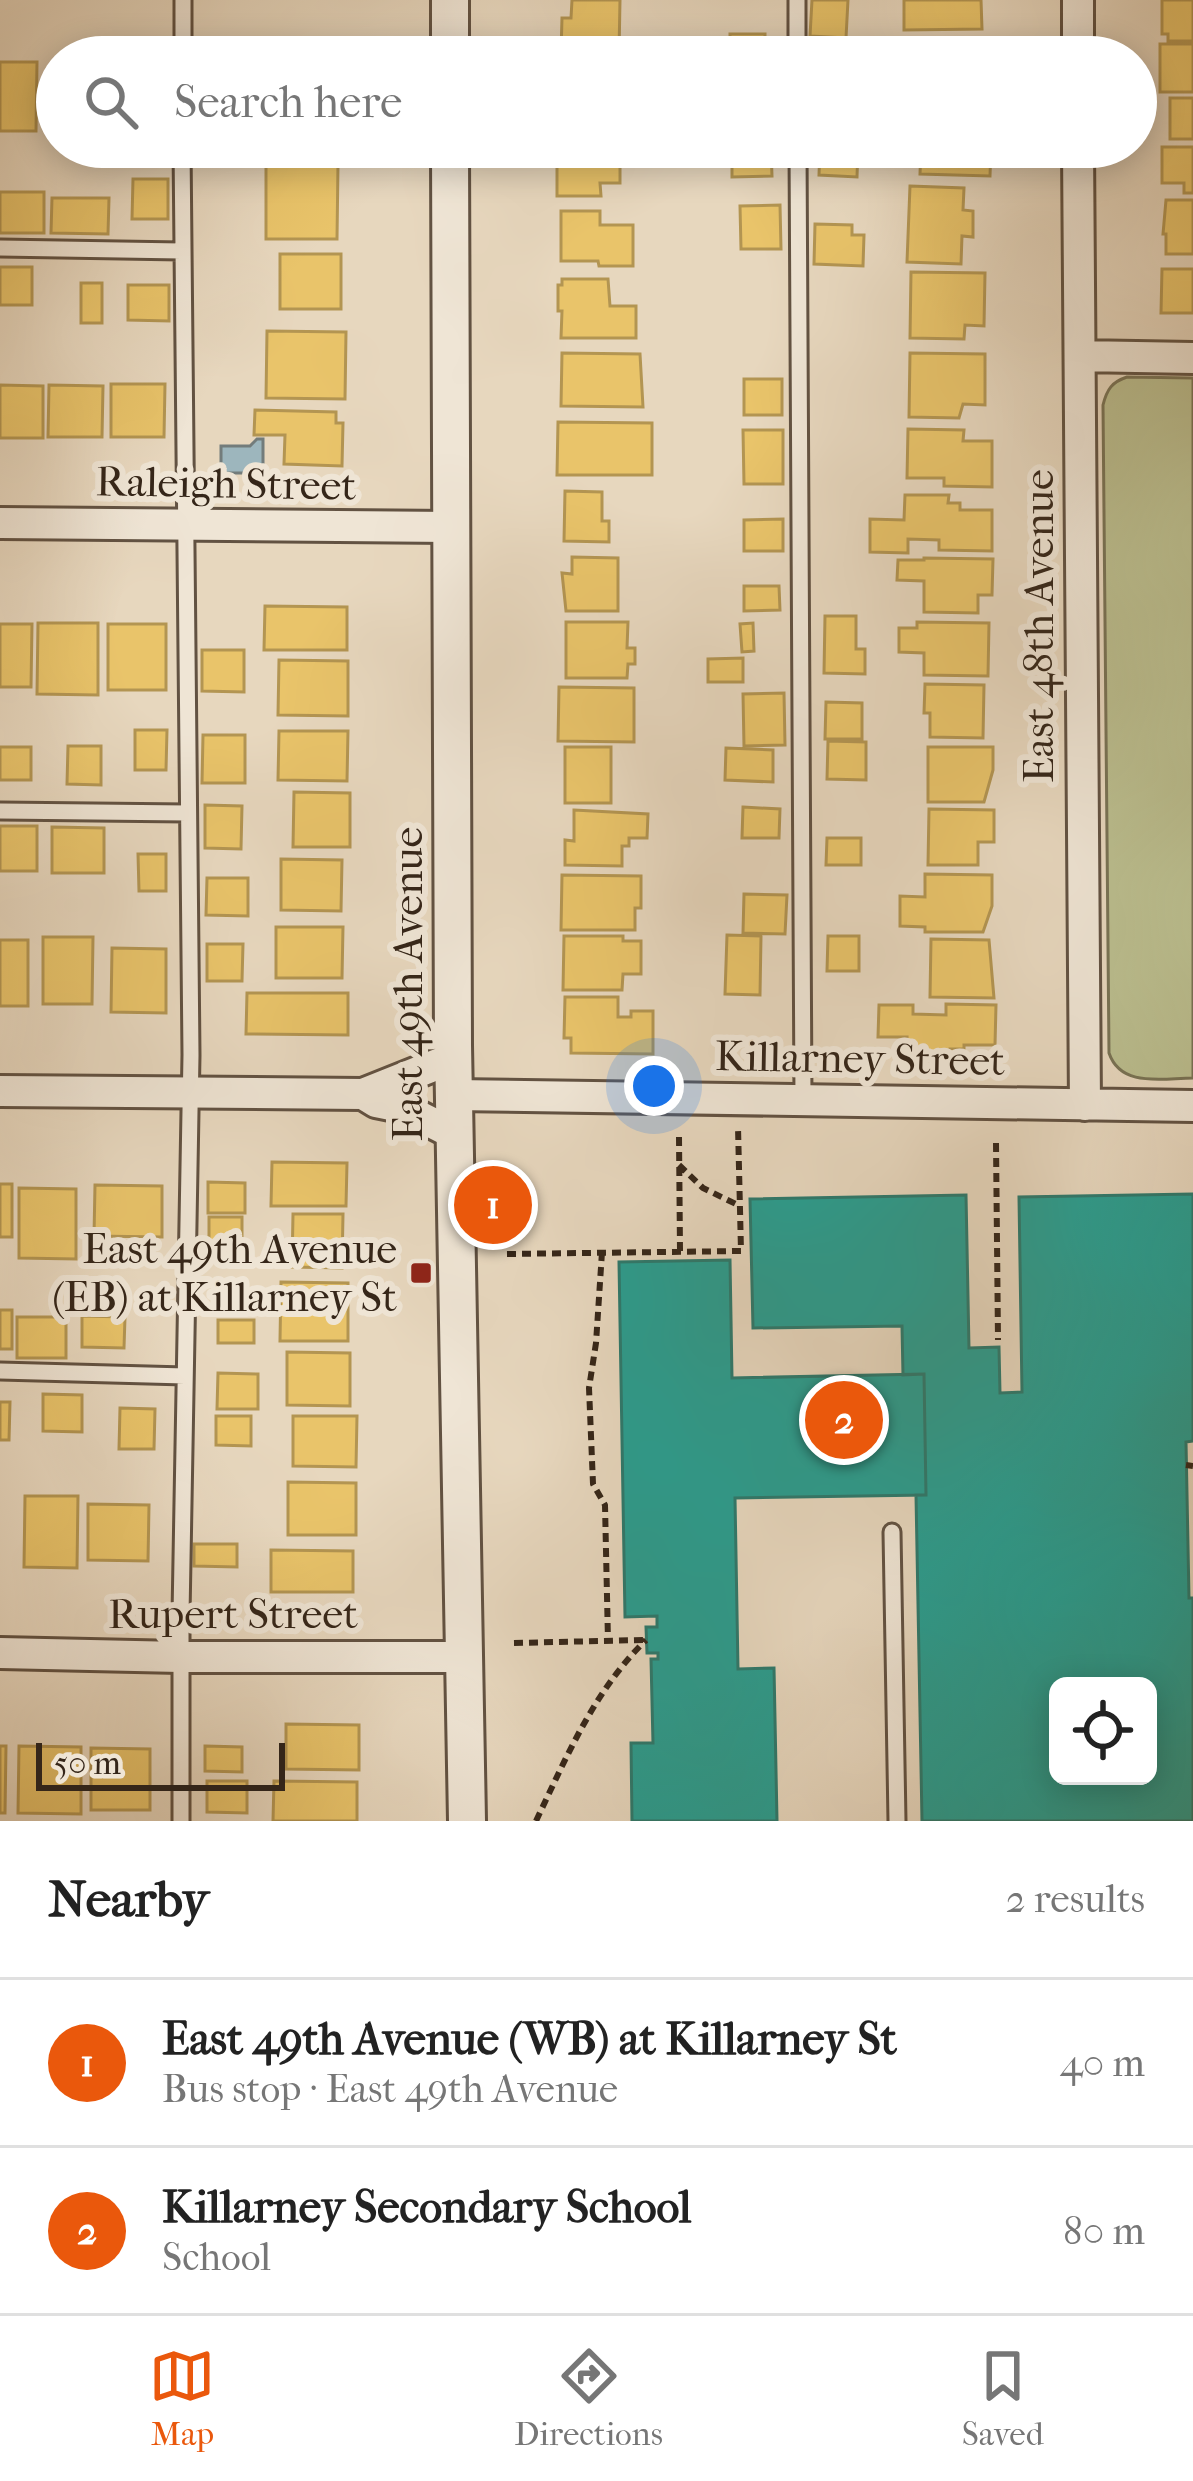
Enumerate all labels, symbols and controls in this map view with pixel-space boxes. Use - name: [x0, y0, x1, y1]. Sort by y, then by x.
- search box: [36, 36, 1157, 168]
- icon: search: [78, 69, 144, 135]
- text: Search here: [174, 76, 402, 129]
- street label: Raleigh Street: [95, 457, 357, 511]
- street label: East 48th Avenue: [1015, 469, 1064, 783]
- street label: East 49th Avenue: [384, 827, 433, 1141]
- street label: Killarney Street: [715, 1032, 1005, 1086]
- your location: [624, 1056, 684, 1116]
- pin: 1: [454, 1160, 532, 1250]
- place label: East 49th Avenue (EB) at Killarney St: [52, 1225, 397, 1322]
- marker: East 49th Avenue (EB) at Killarney St: [408, 1260, 434, 1286]
- pin: 2: [805, 1375, 883, 1465]
- street label: Rupert Street: [108, 1590, 358, 1639]
- map controls: [1049, 1677, 1157, 1785]
- button: locate: [1049, 1677, 1157, 1785]
- scale bar: [36, 1737, 285, 1790]
- text: 50 m: [54, 1744, 121, 1783]
- text: Nearby: [48, 1869, 209, 1929]
- text: 2 results: [1006, 1876, 1145, 1922]
- text: East 49th Avenue (WB) at Killarney St: [162, 2013, 897, 2066]
- text: 1: [80, 2040, 94, 2086]
- text: 40 m: [1060, 2040, 1145, 2086]
- text: Bus stop · East 49th Avenue: [162, 2066, 618, 2112]
- text: Killarney Secondary School: [162, 2181, 692, 2234]
- text: 2: [77, 2208, 97, 2254]
- text: 80 m: [1063, 2208, 1145, 2254]
- text: School: [162, 2234, 271, 2280]
- tab: Map: [149, 2343, 215, 2454]
- tab: Directions: [514, 2343, 663, 2454]
- tab: Saved: [962, 2343, 1044, 2454]

